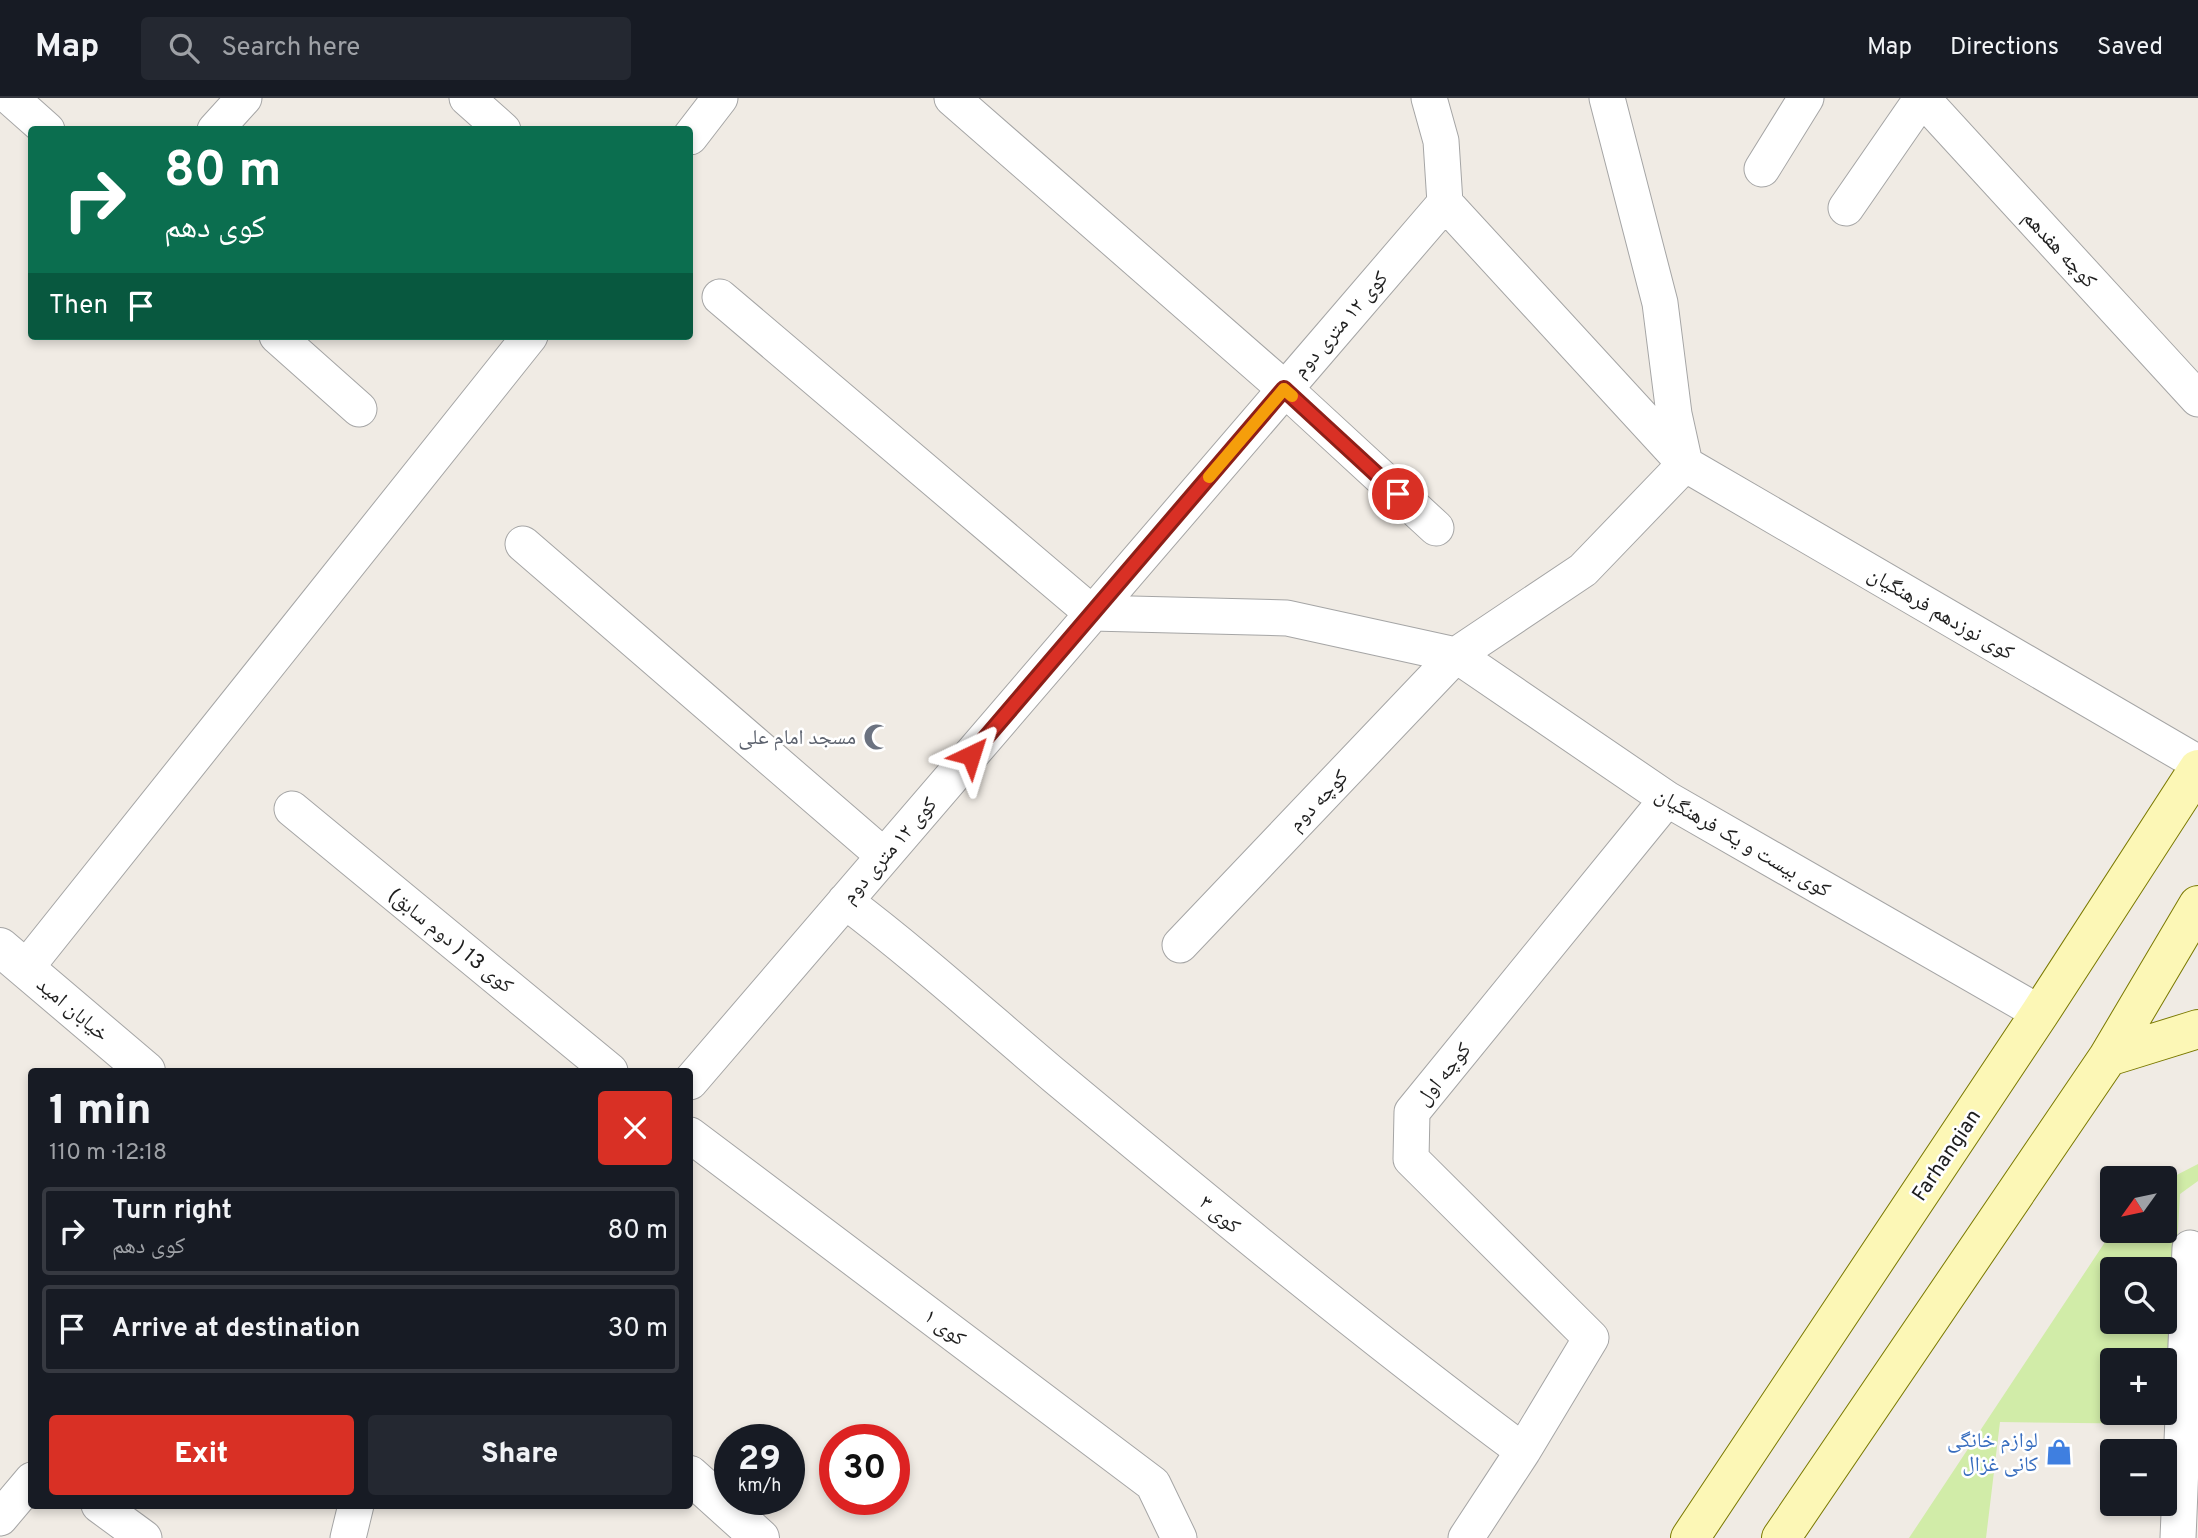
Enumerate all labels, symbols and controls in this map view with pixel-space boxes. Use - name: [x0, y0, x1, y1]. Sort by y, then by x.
- search box: [141, 17, 631, 80]
- text: Map: [35, 27, 99, 69]
- icon: search: [165, 29, 203, 67]
- text: Search here: [221, 32, 360, 65]
- text: Map: [1867, 33, 1912, 63]
- text: Directions: [1950, 33, 2059, 63]
- text: Saved: [2097, 33, 2163, 63]
- text: 80 m: [164, 142, 281, 204]
- icon: right: [49, 154, 140, 245]
- street label: کوچه هفدهم: [2016, 205, 2102, 295]
- text: کوی دهم: [164, 209, 266, 249]
- street label: کوی ۱۲ متری دوم: [1287, 266, 1395, 384]
- icon: arrive: [122, 287, 160, 325]
- text: Then: [49, 290, 108, 323]
- pin: [1368, 464, 1428, 524]
- icon: arrive: [1379, 475, 1417, 513]
- street label: کوی نوزدهم فرهنگیان: [1862, 561, 2018, 667]
- position arrow: [934, 718, 1008, 792]
- mosque icon: مسجد امام علی: [862, 722, 892, 752]
- place label: مسجد امام علی: [738, 725, 856, 752]
- street label: کوچه دوم: [1283, 764, 1355, 837]
- street label: کوی بیست و یک فرهنگیان: [1650, 782, 1835, 905]
- street label: کوی ۱۲ متری دوم: [836, 792, 944, 910]
- street label: کوی 13 ( دوم سابق): [382, 882, 518, 1000]
- street label: خیابان امید: [30, 972, 114, 1048]
- street label: کوچه اول: [1410, 1038, 1478, 1112]
- text: 1 min: [49, 1086, 152, 1139]
- button: close: [598, 1091, 672, 1165]
- street label: Farhangian: [1907, 1105, 1988, 1207]
- text: 110 m · 12:18: [49, 1139, 167, 1168]
- north arrow: [2100, 1166, 2177, 1242]
- map controls: [2100, 1166, 2177, 1516]
- street label: کوی ۳: [1193, 1190, 1246, 1240]
- text: Turn right: [112, 1195, 232, 1228]
- icon: right: [53, 1212, 91, 1250]
- text: 80 m: [608, 1215, 668, 1248]
- text: کوی دهم: [112, 1233, 185, 1262]
- button: search: [2100, 1257, 2177, 1334]
- street label: کوی ۱: [918, 1304, 971, 1353]
- icon: arrive: [53, 1310, 91, 1348]
- text: Arrive at destination: [112, 1313, 360, 1346]
- text: 30 m: [608, 1313, 668, 1346]
- button: +: [2100, 1348, 2177, 1425]
- button: Exit: [49, 1415, 354, 1495]
- button: Share: [368, 1415, 672, 1495]
- speed limit sign: 30: [819, 1424, 910, 1515]
- place label: لوازم خانگی کانی غزال: [1947, 1428, 2038, 1479]
- shop icon: لوازم خانگی کانی غزال: [2044, 1437, 2074, 1467]
- text: 29: [738, 1438, 781, 1482]
- button: −: [2100, 1439, 2177, 1516]
- text: km/h: [738, 1475, 781, 1498]

